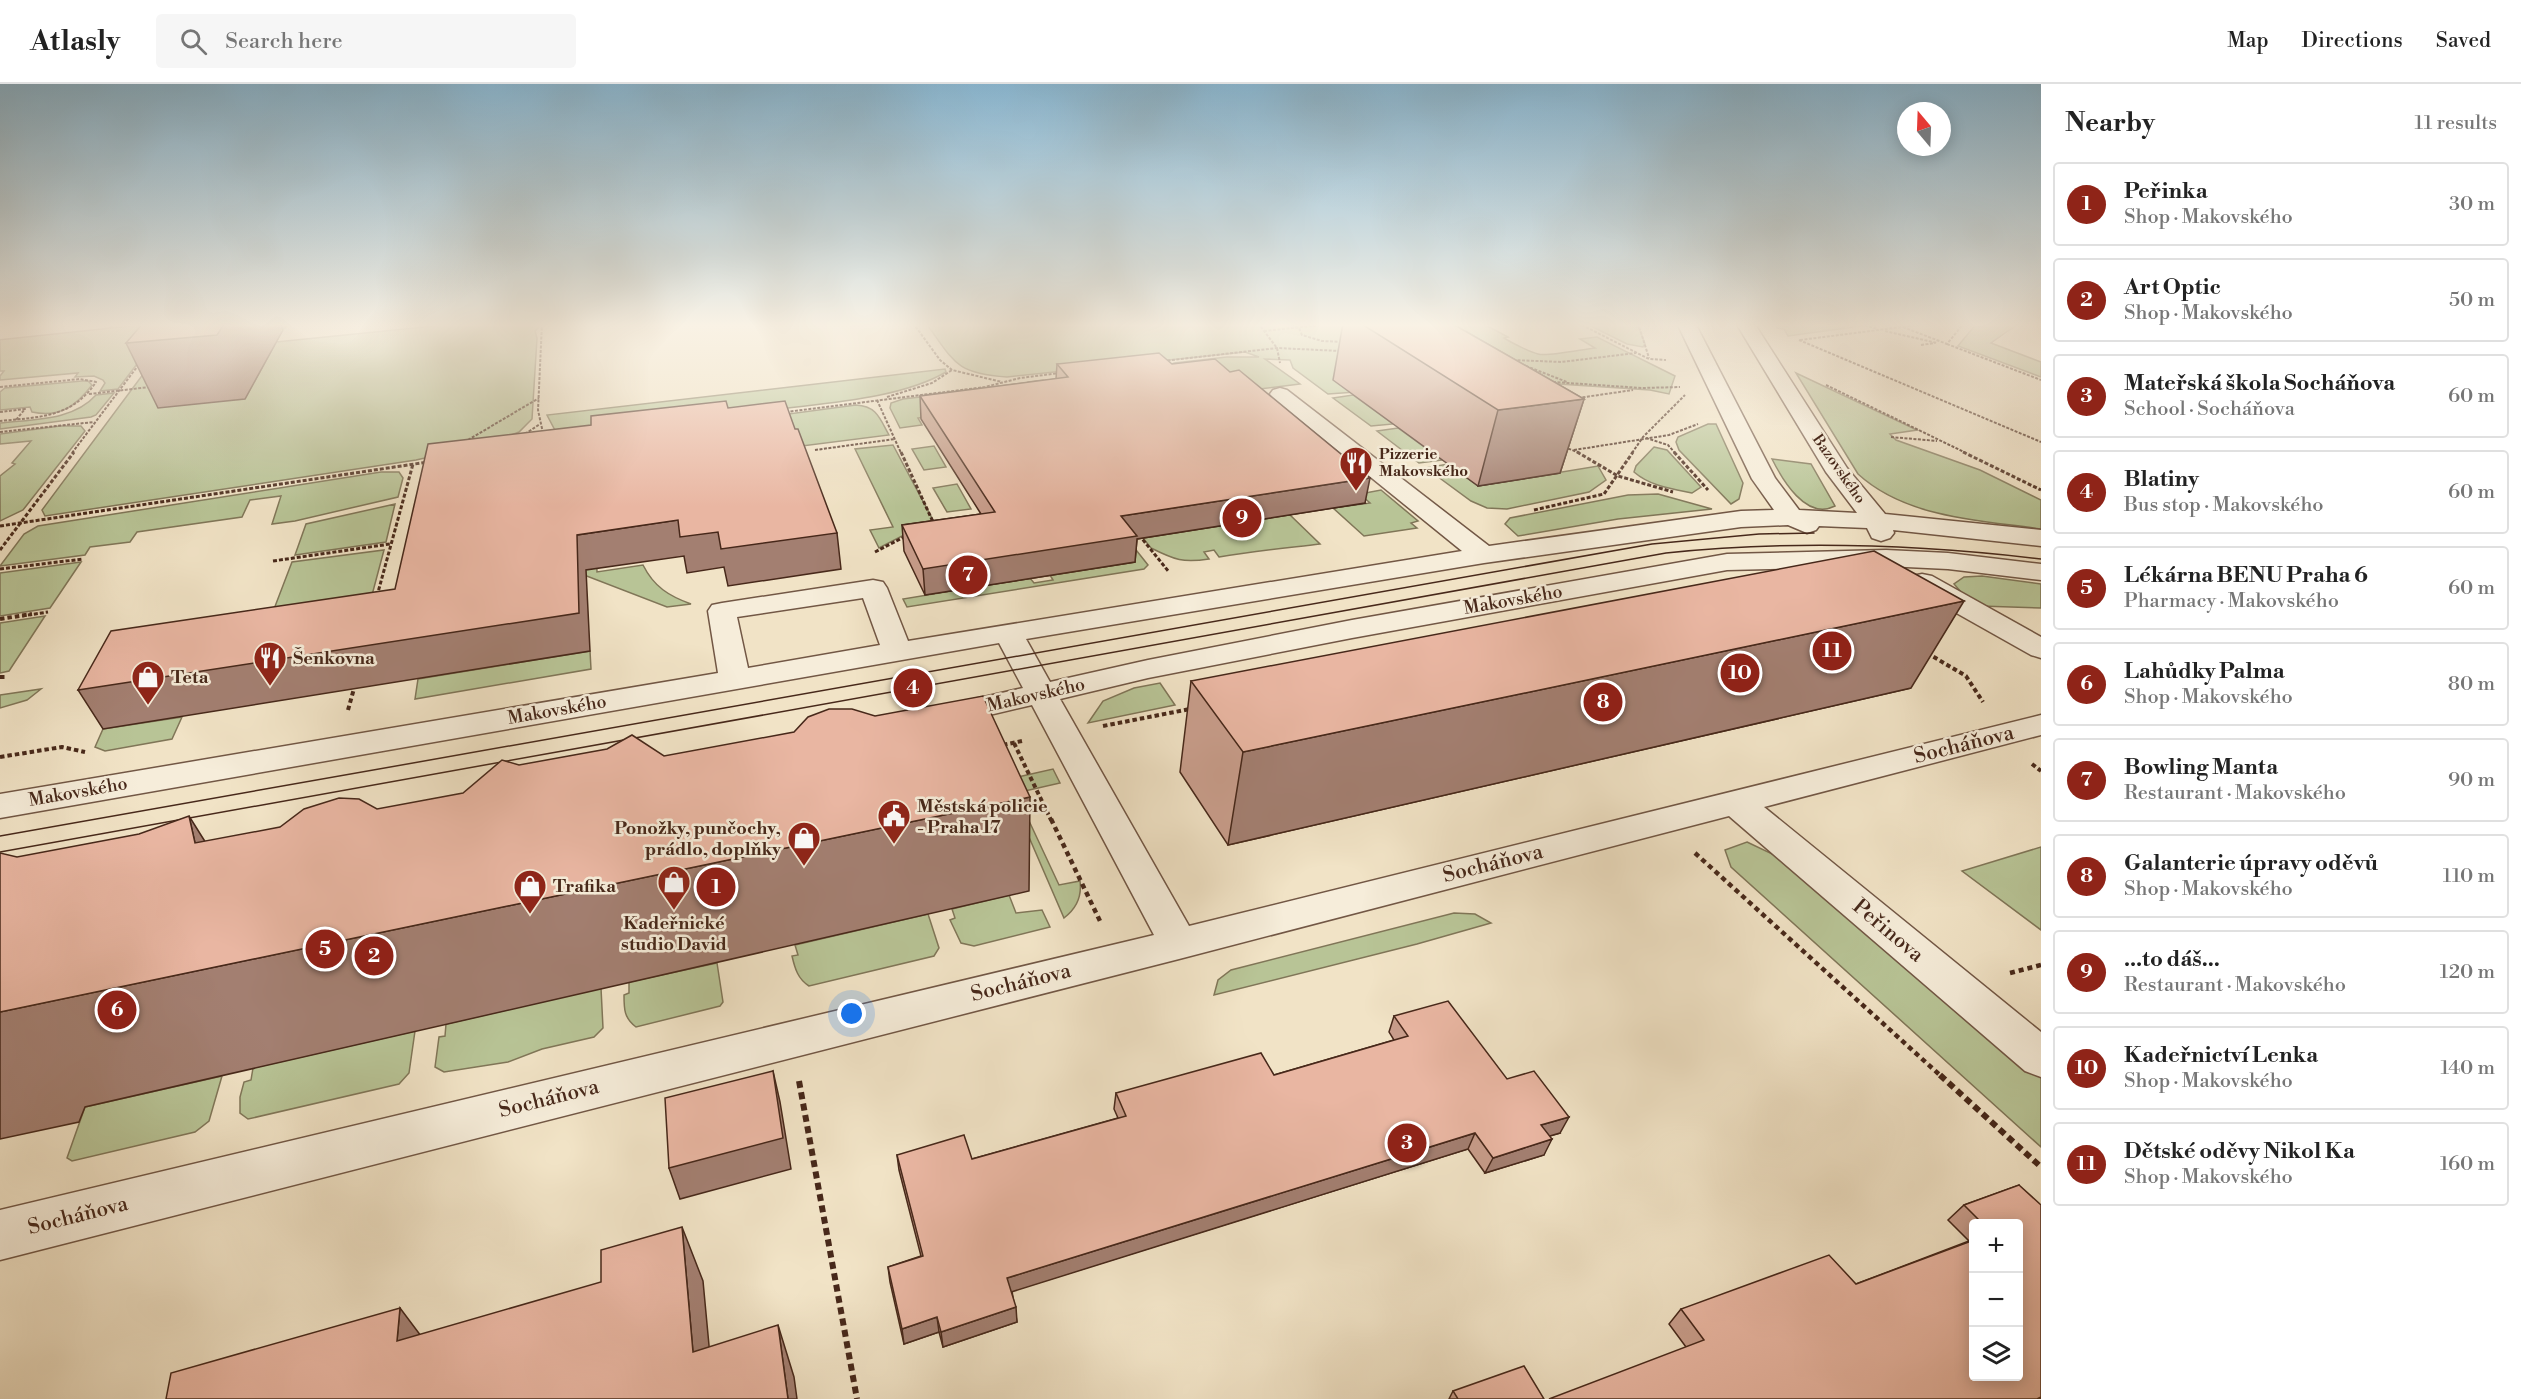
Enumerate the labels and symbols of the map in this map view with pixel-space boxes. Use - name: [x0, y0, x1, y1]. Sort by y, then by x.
- north arrow: [1897, 102, 1951, 156]
- street label: Bazovského: [1808, 430, 1870, 507]
- restaurant icon: Pizzerie Makovského: [1338, 445, 1374, 492]
- place label: Pizzerie Makovského: [1379, 445, 1468, 481]
- pin: 9: [1222, 496, 1262, 540]
- pin: 7: [948, 552, 988, 598]
- street label: Makovského: [1462, 580, 1564, 620]
- pin: 11: [1812, 628, 1852, 674]
- restaurant icon: Šenkovna: [252, 640, 288, 687]
- place label: Šenkovna: [293, 647, 375, 670]
- pin: 10: [1720, 650, 1760, 696]
- shop icon: Teta: [130, 659, 166, 706]
- place label: Teta: [171, 666, 209, 689]
- pin: 4: [894, 666, 932, 710]
- street label: Makovského: [985, 673, 1087, 717]
- pin: 8: [1584, 680, 1622, 724]
- street label: Makovského: [506, 690, 608, 730]
- street label: Socháňova: [1911, 720, 2017, 770]
- street label: Makovského: [27, 772, 129, 812]
- place label: Městská policie - Praha 17: [917, 795, 1048, 839]
- public building icon: Městská policie - Praha 17: [876, 798, 912, 845]
- place label: Ponožky, punčochy, prádlo, doplňky: [614, 817, 782, 861]
- shop icon: Ponožky, punčochy, prádlo, doplňky: [786, 820, 822, 867]
- street label: Socháňova: [1440, 839, 1546, 889]
- shop icon: Kadeřnické studio David: [656, 864, 692, 911]
- pin: 1: [696, 864, 736, 910]
- shop icon: Trafika: [512, 868, 548, 915]
- place label: Trafika: [553, 875, 616, 898]
- street label: Peřinova: [1847, 894, 1929, 968]
- place label: Kadeřnické studio David: [621, 912, 727, 956]
- pin: 5: [306, 926, 344, 972]
- pin: 2: [354, 934, 394, 978]
- street label: Socháňova: [968, 958, 1074, 1008]
- pin: 6: [98, 988, 136, 1032]
- your location: [837, 999, 866, 1028]
- street label: Socháňova: [496, 1074, 602, 1124]
- pin: 3: [1388, 1120, 1426, 1166]
- street label: Socháňova: [25, 1191, 131, 1241]

